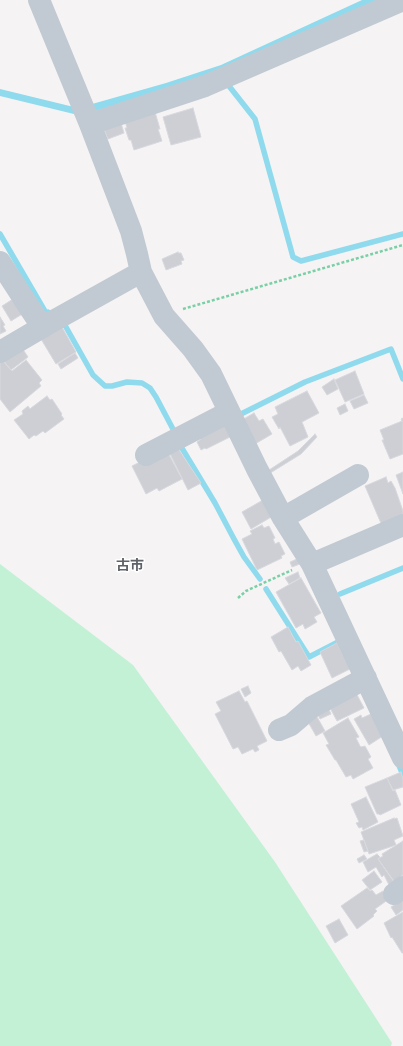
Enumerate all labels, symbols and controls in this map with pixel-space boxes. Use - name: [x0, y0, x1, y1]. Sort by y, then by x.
- district label: 古市: [116, 558, 144, 574]

